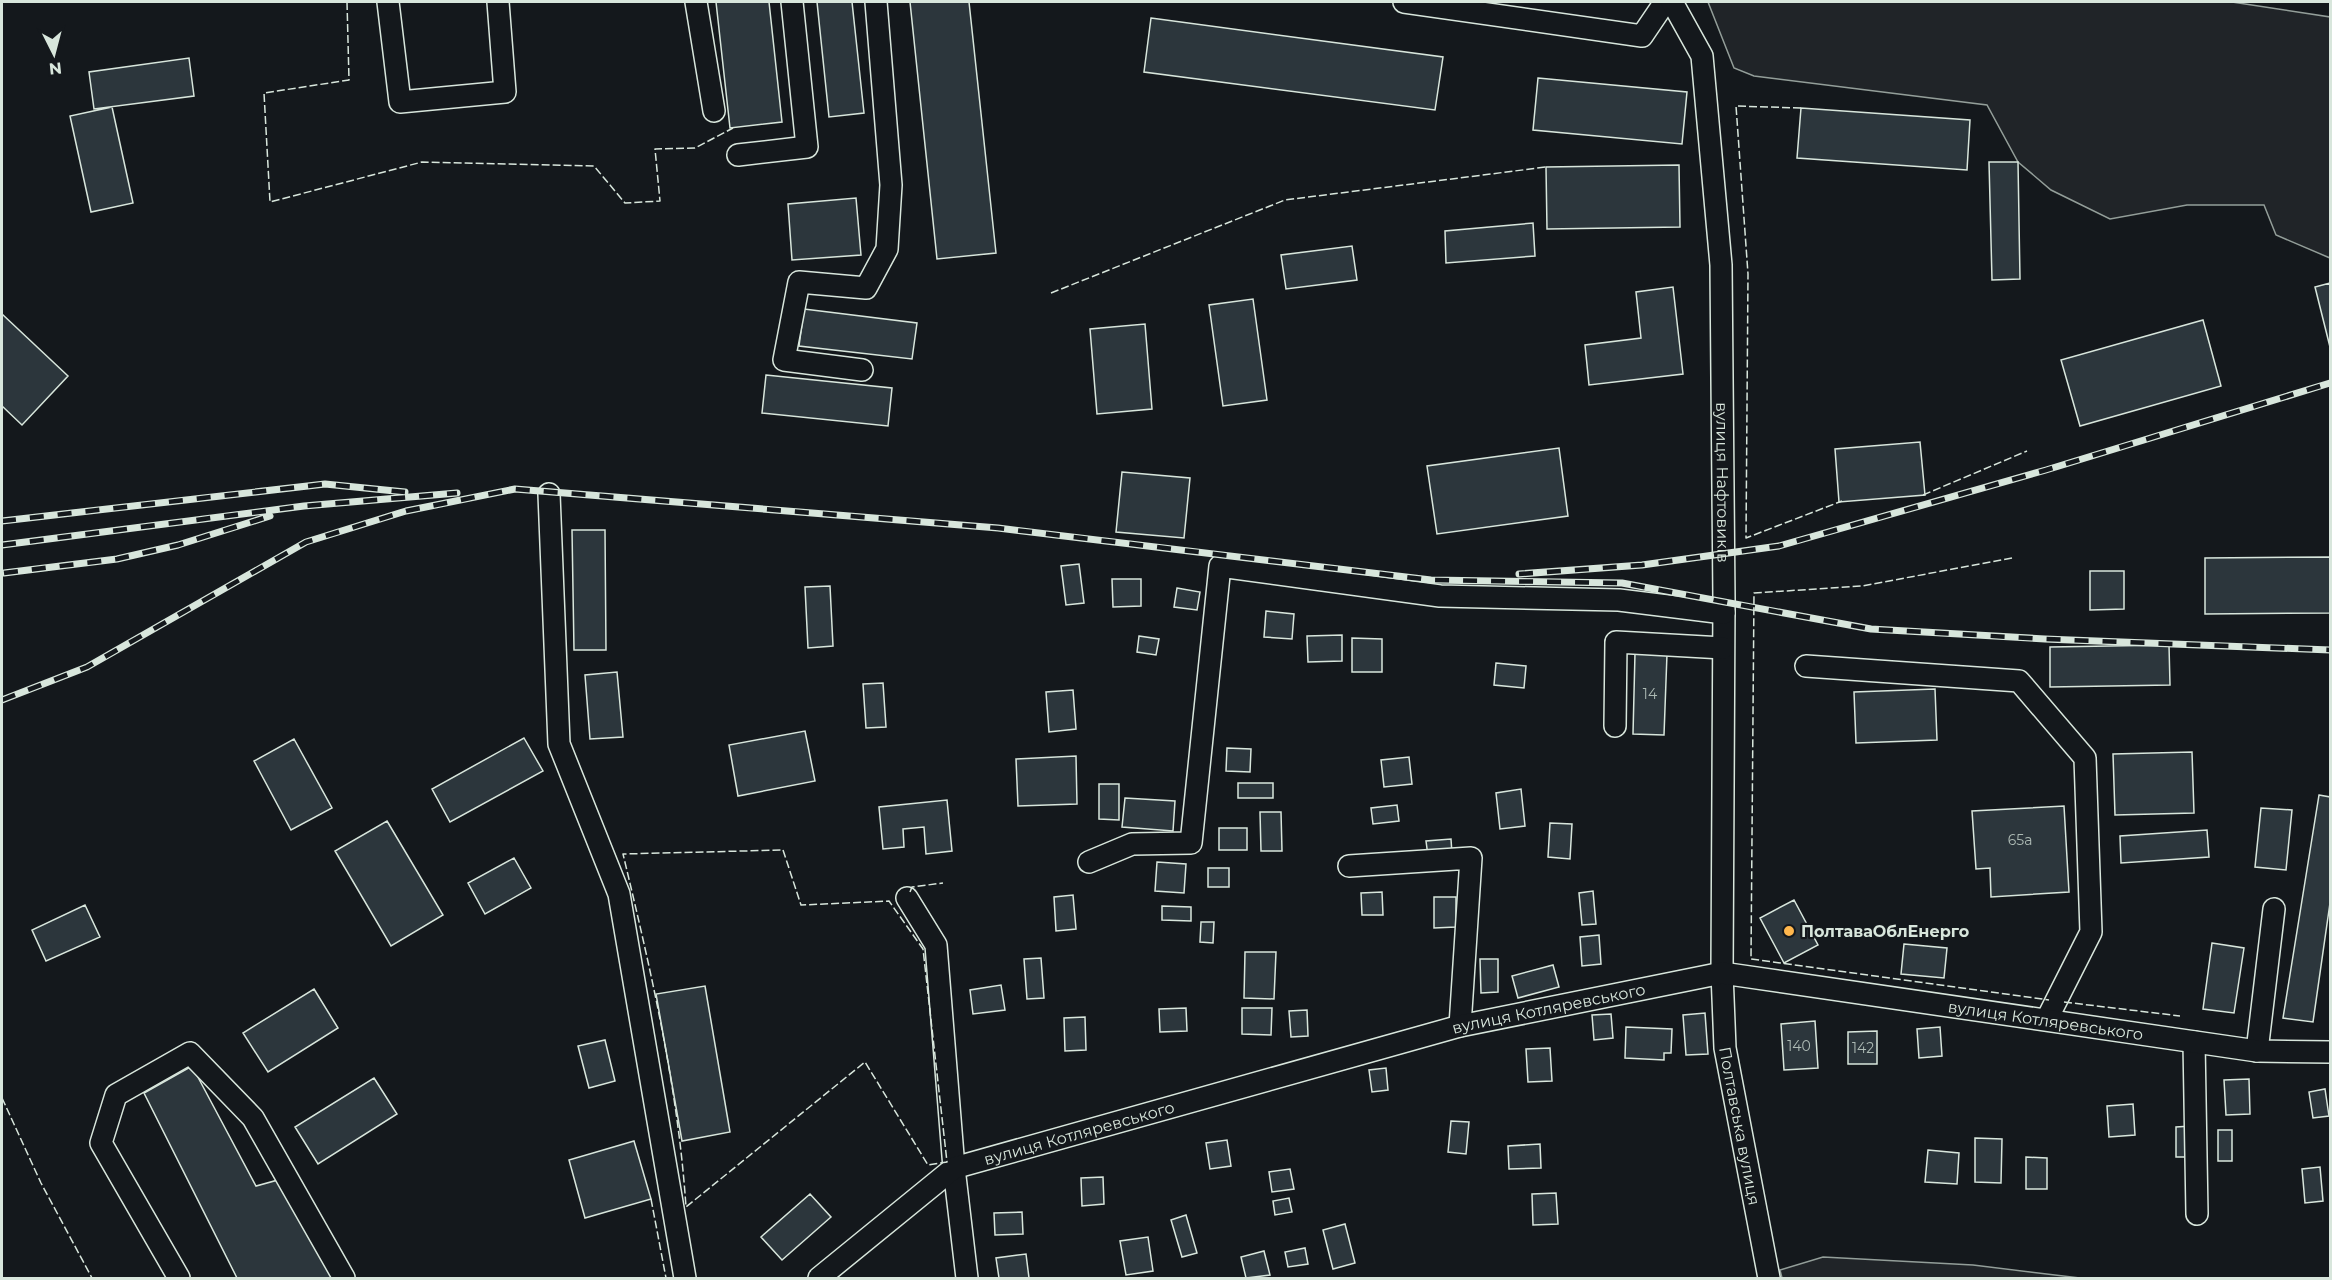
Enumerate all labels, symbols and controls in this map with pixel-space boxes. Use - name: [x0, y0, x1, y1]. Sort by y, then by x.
- north arrow: [24, 24, 84, 84]
- text: N: [48, 58, 63, 79]
- street label: вулиця Нафтовиків: [1712, 402, 1733, 563]
- house number: 14: [1643, 685, 1658, 703]
- house number: 65а: [2008, 831, 2032, 849]
- place label: ПолтаваОблЕнерго: [1801, 922, 1969, 941]
- marker: ПолтаваОблЕнерго: [1782, 924, 1796, 938]
- street label: вулиця Котляревського: [1450, 980, 1647, 1038]
- street label: вулиця Котляревського: [1947, 997, 2144, 1044]
- house number: 140: [1787, 1037, 1811, 1055]
- house number: 142: [1852, 1039, 1874, 1057]
- street label: Полтавська вулиця: [1715, 1045, 1764, 1207]
- street label: вулиця Котляревського: [982, 1098, 1177, 1169]

